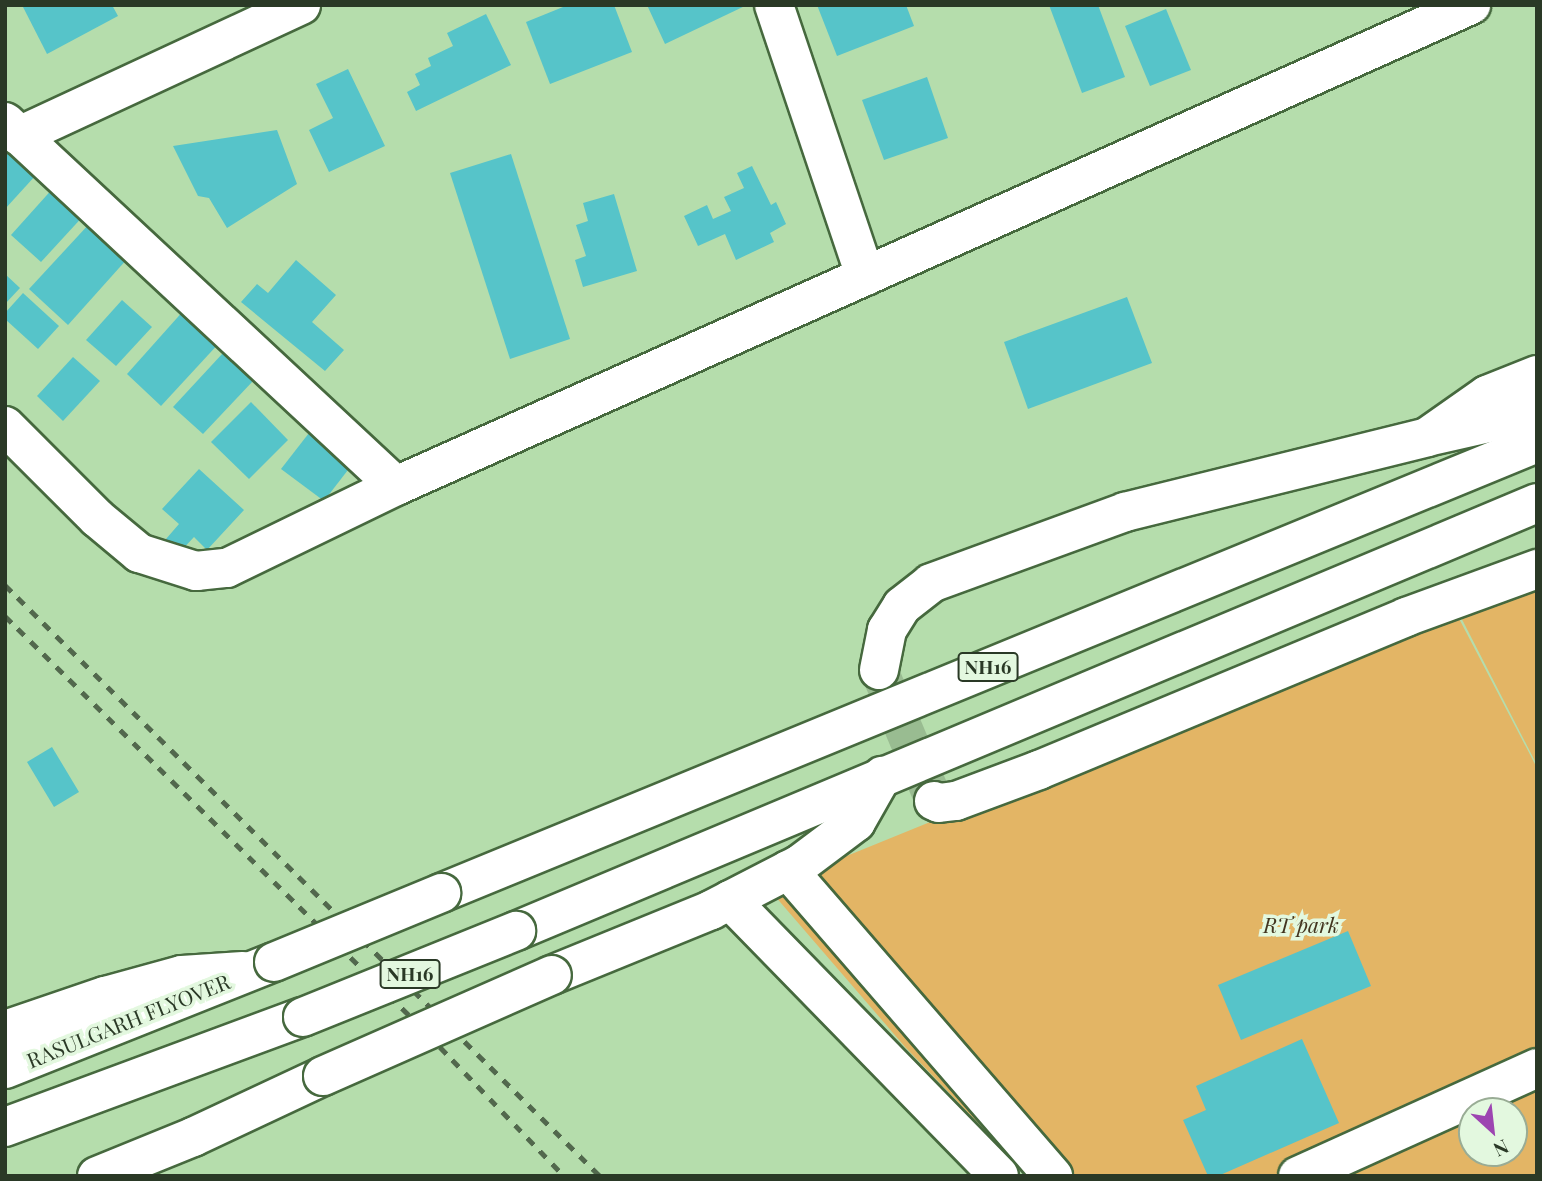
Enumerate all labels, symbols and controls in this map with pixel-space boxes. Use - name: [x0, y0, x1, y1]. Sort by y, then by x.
- road number: NH16: [956, 652, 1020, 682]
- park label: RT park: [1263, 911, 1339, 937]
- road number: NH16: [378, 958, 442, 990]
- street label: RASULGARH FLYOVER: [23, 968, 233, 1072]
- north arrow: [1458, 1097, 1528, 1167]
- text: N: [1490, 1134, 1514, 1164]

